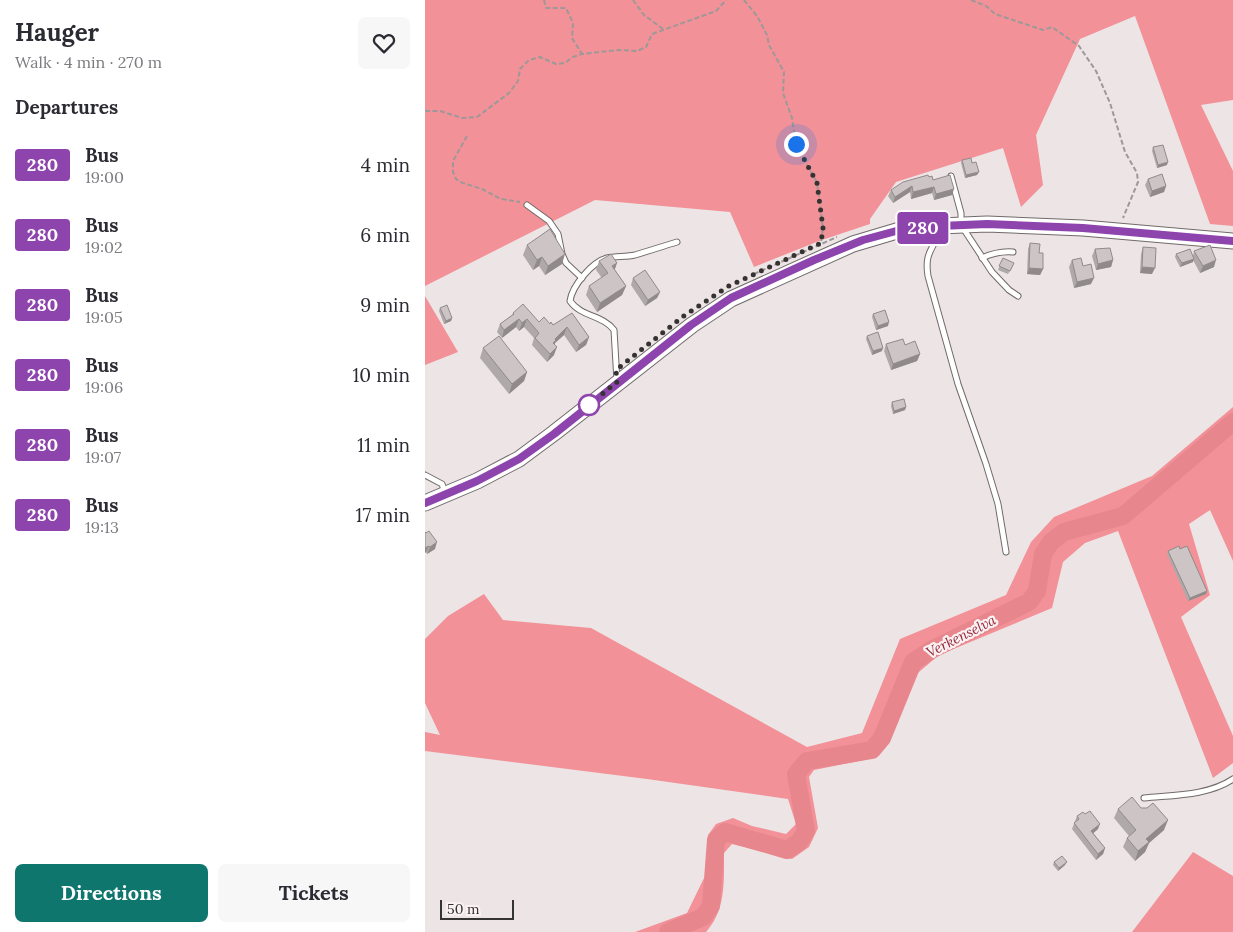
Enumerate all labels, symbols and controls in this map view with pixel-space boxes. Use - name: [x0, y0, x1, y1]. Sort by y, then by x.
- text: Hauger: [15, 17, 99, 48]
- button: heart: [358, 17, 410, 69]
- text: Walk · 4 min · 270 m: [15, 52, 162, 72]
- text: Departures: [15, 95, 118, 119]
- your location: [784, 132, 809, 157]
- text: Bus: [85, 143, 118, 167]
- text: 280: [27, 153, 58, 176]
- text: 4 min: [361, 153, 410, 177]
- text: 19:00: [85, 167, 124, 187]
- line badge: 280: [894, 212, 952, 244]
- text: Bus: [85, 213, 118, 237]
- text: 280: [907, 216, 939, 239]
- text: 280: [27, 223, 58, 246]
- text: 6 min: [360, 223, 410, 247]
- text: 19:02: [85, 237, 123, 257]
- text: Bus: [85, 283, 118, 307]
- text: 280: [27, 293, 58, 316]
- text: 9 min: [360, 293, 410, 317]
- text: 19:05: [85, 307, 123, 327]
- text: Bus: [85, 353, 118, 377]
- text: 280: [27, 363, 58, 386]
- text: 10 min: [352, 363, 410, 387]
- text: 19:06: [85, 377, 123, 397]
- unlabelled marker: [578, 394, 600, 416]
- text: Bus: [85, 423, 118, 447]
- text: 280: [27, 433, 58, 456]
- text: 11 min: [357, 433, 410, 457]
- text: 19:07: [85, 447, 121, 467]
- text: Bus: [85, 493, 118, 517]
- text: 280: [27, 503, 58, 526]
- text: 17 min: [355, 503, 410, 527]
- text: 19:13: [85, 517, 119, 537]
- water label: Verkenselva: [923, 611, 999, 661]
- button: Directions: [15, 864, 208, 922]
- button: Tickets: [218, 864, 410, 922]
- scale bar: [440, 897, 514, 920]
- text: 50 m: [447, 900, 480, 918]

